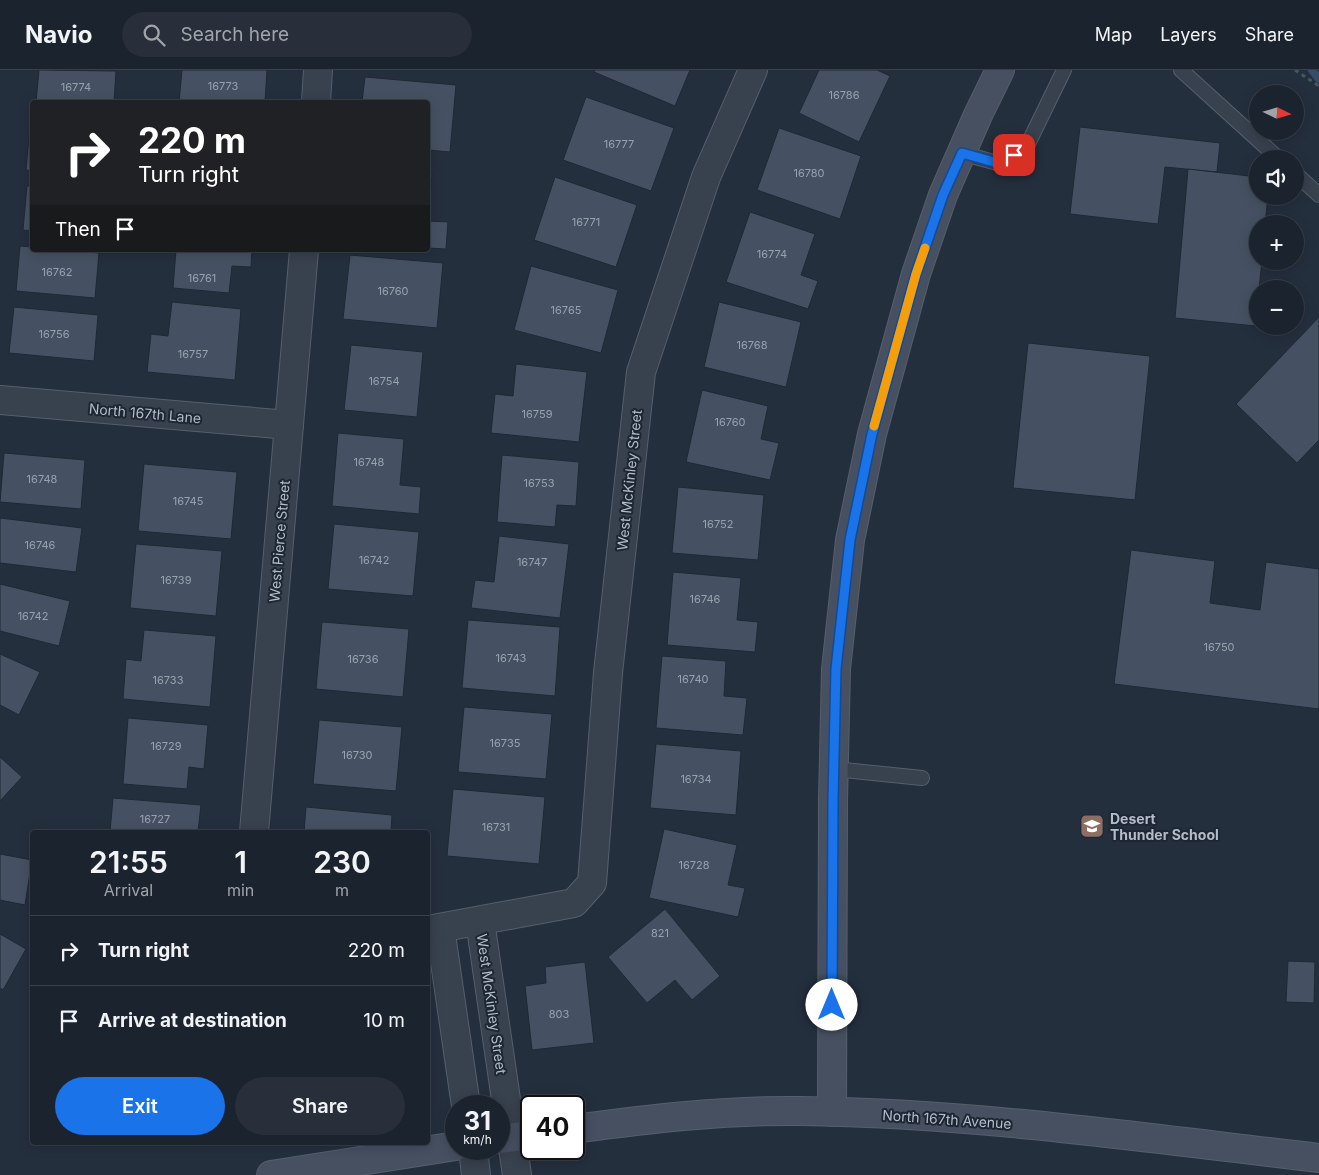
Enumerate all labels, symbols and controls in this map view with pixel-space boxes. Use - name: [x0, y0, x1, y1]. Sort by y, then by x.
- search box: [122, 12, 472, 57]
- text: Navio: [25, 20, 92, 49]
- icon: search: [140, 21, 168, 49]
- text: Search here: [180, 23, 289, 46]
- text: Map: [1095, 24, 1132, 45]
- text: Layers: [1160, 24, 1217, 45]
- text: Share: [1245, 24, 1294, 45]
- house number: 16773: [208, 79, 238, 93]
- house number: 16774: [61, 80, 91, 94]
- north arrow: [1249, 85, 1304, 140]
- map controls: [1249, 85, 1304, 335]
- house number: 16786: [829, 88, 860, 102]
- text: 220 m: [138, 119, 246, 161]
- icon: right: [55, 120, 120, 185]
- pin: [993, 134, 1035, 176]
- house number: 16777: [604, 137, 634, 151]
- icon: arrive: [1000, 141, 1028, 169]
- button: sound: [1249, 150, 1304, 205]
- text: Turn right: [138, 161, 239, 187]
- house number: 16780: [793, 166, 825, 180]
- icon: arrive: [111, 215, 139, 243]
- house number: 16771: [572, 215, 600, 229]
- button: +: [1249, 215, 1304, 270]
- text: Then: [55, 218, 101, 241]
- house number: 16774: [757, 247, 787, 261]
- house number: 16762: [42, 265, 72, 279]
- house number: 16761: [188, 271, 216, 285]
- button: −: [1249, 280, 1304, 335]
- house number: 16760: [377, 284, 409, 298]
- house number: 16765: [551, 303, 582, 317]
- house number: 16756: [39, 327, 70, 341]
- house number: 16768: [737, 338, 768, 352]
- house number: 16757: [178, 347, 208, 361]
- house number: 16754: [368, 374, 400, 388]
- street label: North 167th Lane: [88, 400, 202, 426]
- house number: 16759: [522, 407, 553, 421]
- street label: West McKinley Street: [613, 408, 645, 551]
- house number: 16760: [714, 415, 746, 429]
- house number: 16748: [354, 455, 385, 469]
- house number: 16748: [27, 472, 58, 486]
- house number: 16753: [524, 476, 555, 490]
- street label: West Pierce Street: [265, 479, 293, 603]
- house number: 16745: [173, 494, 204, 508]
- house number: 16752: [703, 517, 733, 531]
- house number: 16746: [25, 538, 56, 552]
- house number: 16742: [359, 553, 389, 567]
- house number: 16747: [517, 555, 547, 569]
- house number: 16739: [161, 573, 192, 587]
- house number: 16746: [690, 592, 721, 606]
- house number: 16742: [18, 609, 48, 623]
- house number: 16750: [1203, 640, 1235, 654]
- house number: 16743: [496, 651, 527, 665]
- house number: 16736: [348, 652, 379, 666]
- house number: 16740: [678, 672, 709, 686]
- house number: 16733: [153, 673, 184, 687]
- house number: 16735: [490, 736, 521, 750]
- house number: 16729: [150, 739, 182, 753]
- house number: 16730: [341, 748, 373, 762]
- house number: 16734: [680, 772, 712, 786]
- place label: Desert Thunder School: [1110, 810, 1219, 843]
- house number: 16727: [140, 812, 170, 826]
- school or university icon: Desert Thunder School: [1079, 813, 1105, 839]
- house number: 16731: [482, 820, 510, 834]
- text: 21:55: [89, 844, 168, 880]
- text: 1: [234, 844, 247, 880]
- text: 230: [313, 844, 371, 880]
- house number: 16728: [678, 858, 710, 872]
- text: Arrival: [104, 880, 153, 900]
- text: min: [227, 880, 254, 900]
- text: m: [335, 880, 349, 900]
- house number: 821: [651, 926, 669, 940]
- street label: West McKinley Street: [474, 933, 510, 1076]
- icon: right: [55, 937, 83, 965]
- text: Turn right: [98, 939, 189, 962]
- text: 220 m: [348, 939, 405, 962]
- position arrow: [805, 978, 857, 1030]
- icon: arrive: [55, 1007, 83, 1035]
- house number: 803: [549, 1007, 569, 1021]
- text: Arrive at destination: [98, 1009, 287, 1032]
- text: 10 m: [363, 1009, 405, 1032]
- button: Exit: [55, 1077, 225, 1135]
- button: Share: [235, 1077, 405, 1135]
- speed limit sign: 40: [520, 1095, 585, 1160]
- text: 31: [464, 1106, 491, 1136]
- street label: North 167th Avenue: [882, 1106, 1012, 1132]
- text: km/h: [463, 1132, 492, 1147]

